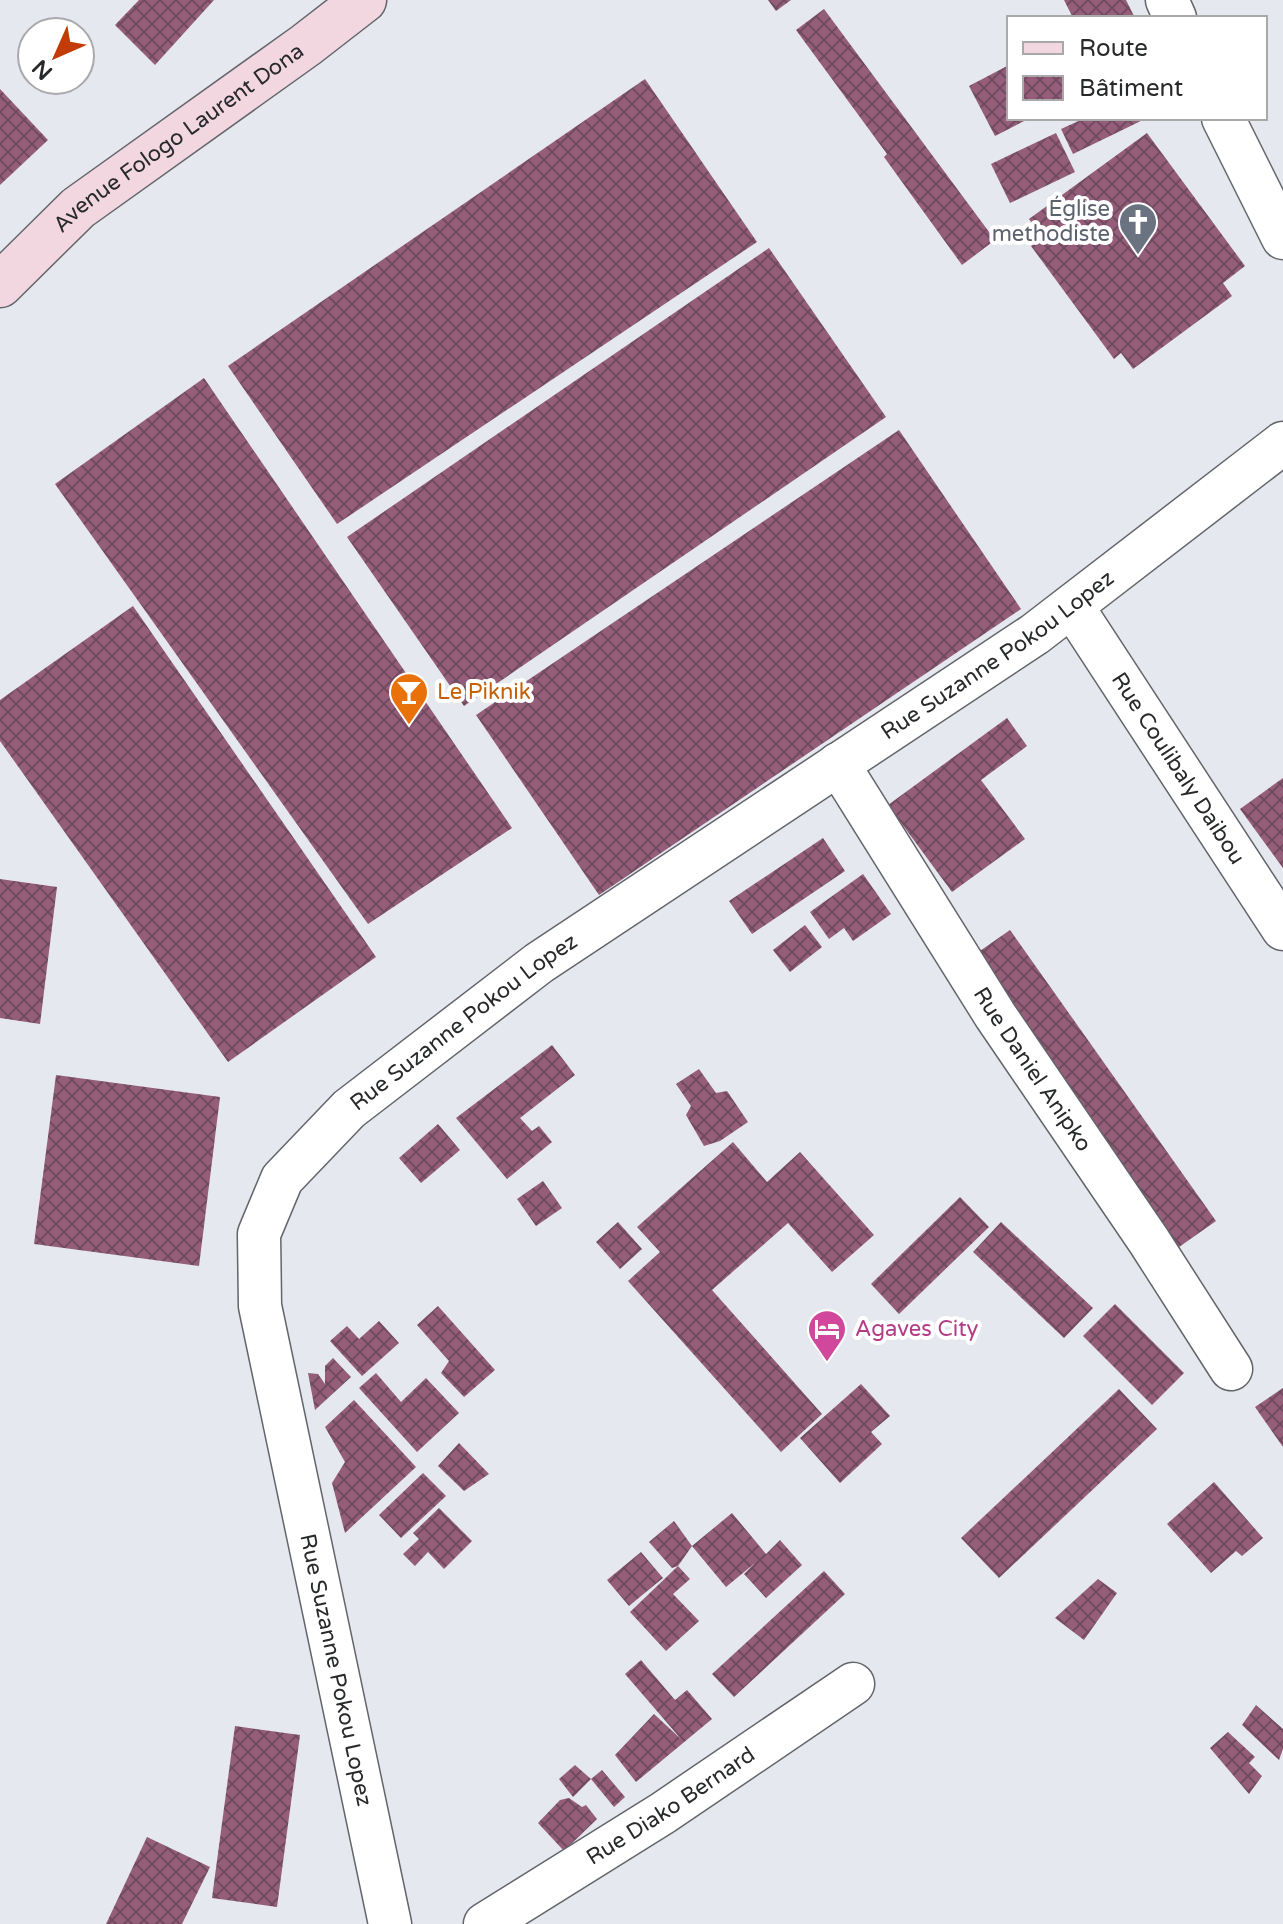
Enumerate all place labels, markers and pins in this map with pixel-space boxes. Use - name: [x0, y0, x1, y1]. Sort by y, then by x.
- place label: Église methodiste: [992, 195, 1110, 247]
- church icon: Église methodiste: [1117, 201, 1159, 256]
- bar icon: Le Piknik: [388, 671, 430, 726]
- place label: Le Piknik: [437, 679, 531, 705]
- hotel icon: Agaves City: [806, 1308, 848, 1363]
- place label: Agaves City: [855, 1316, 978, 1342]

